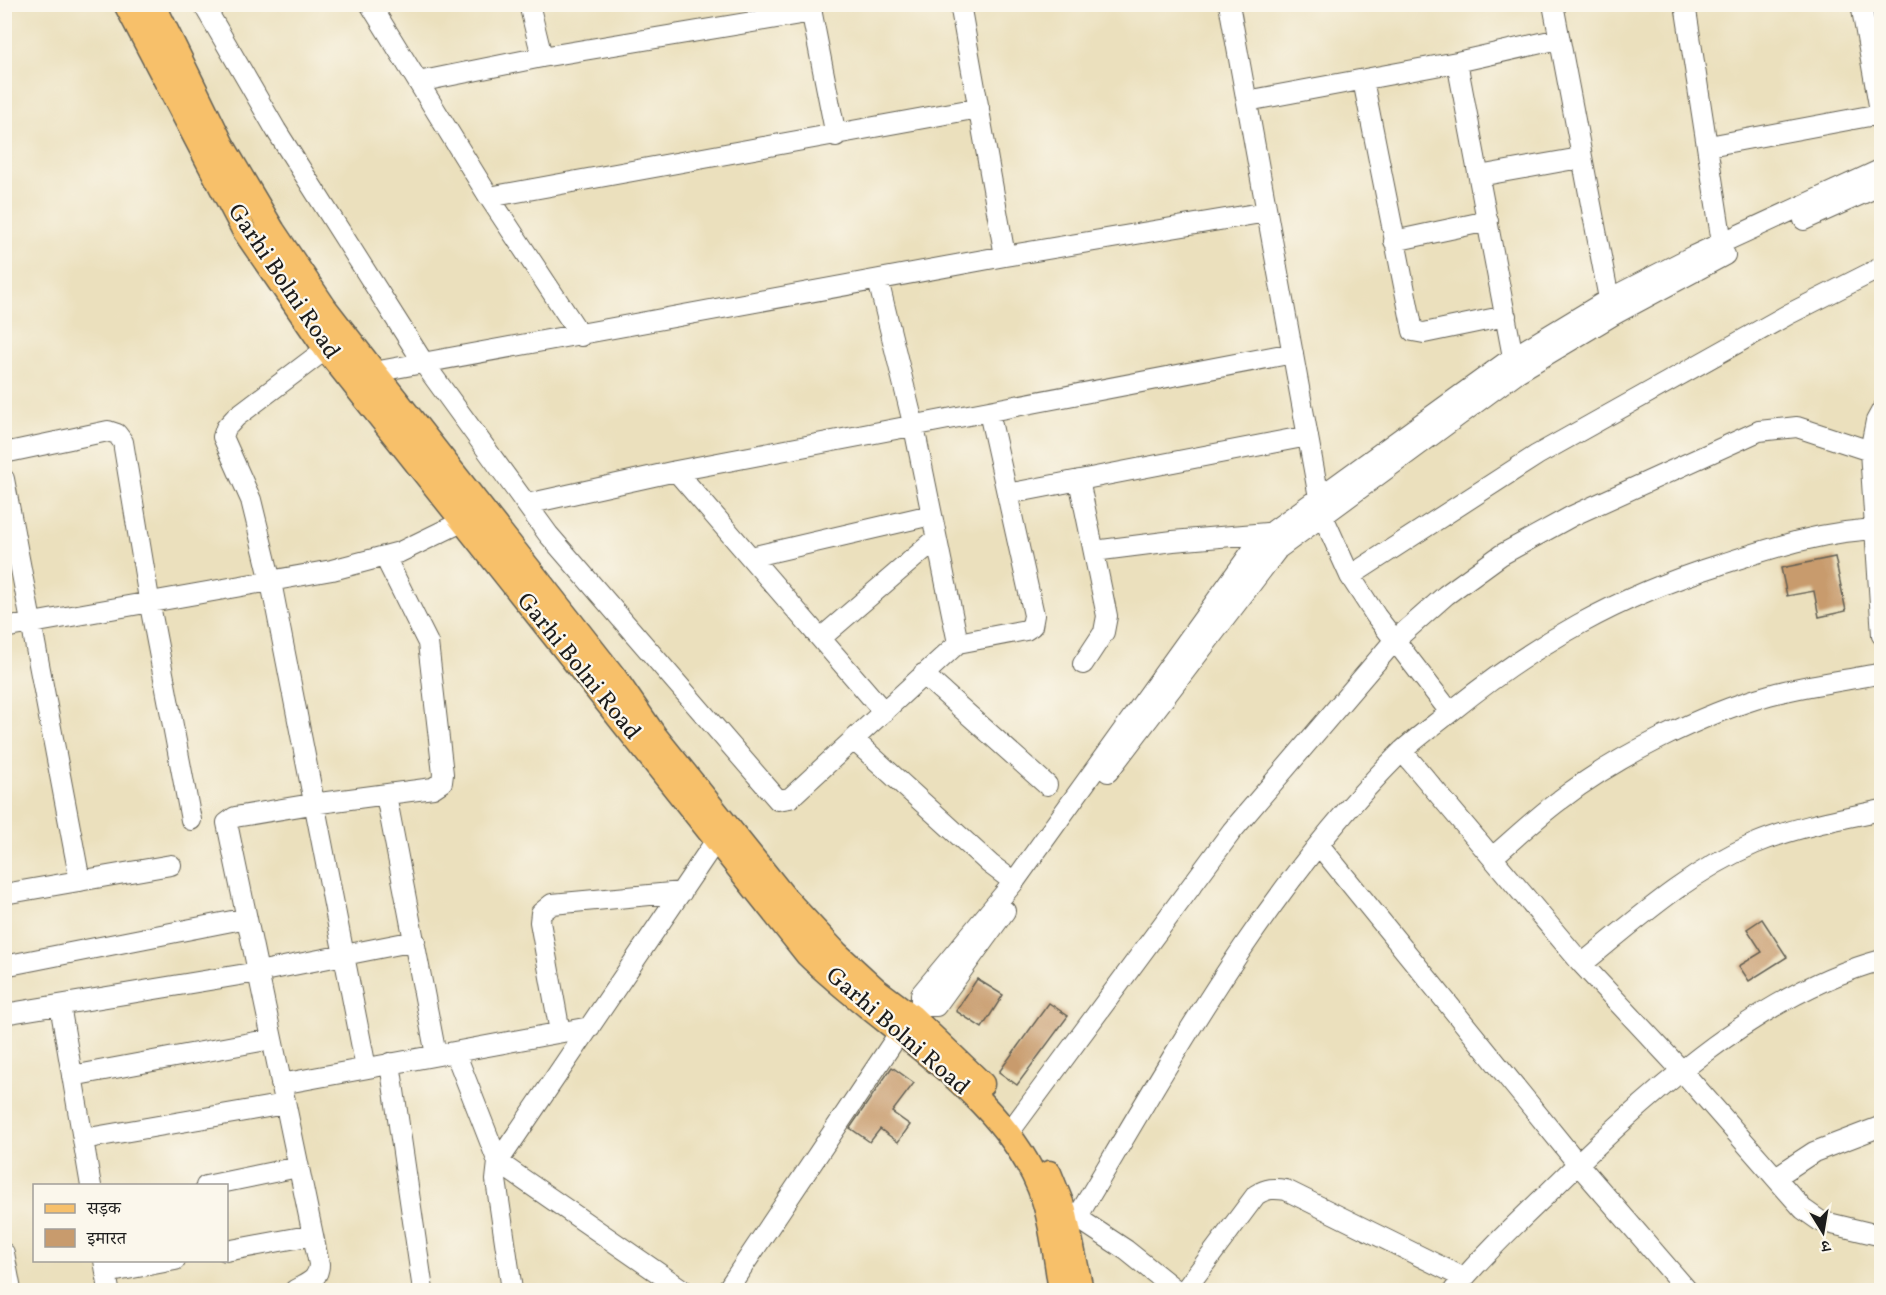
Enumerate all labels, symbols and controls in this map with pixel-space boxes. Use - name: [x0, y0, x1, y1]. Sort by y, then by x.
- street label: Garhi Bolni Road: [218, 197, 348, 367]
- street label: Garhi Bolni Road: [508, 586, 648, 748]
- street label: Garhi Bolni Road: [818, 960, 976, 1104]
- legend: [33, 1184, 228, 1262]
- text: सड़क: [86, 1197, 122, 1222]
- north arrow: [1793, 1202, 1853, 1262]
- text: इमारत: [86, 1227, 127, 1252]
- text: उ: [1818, 1233, 1833, 1257]

